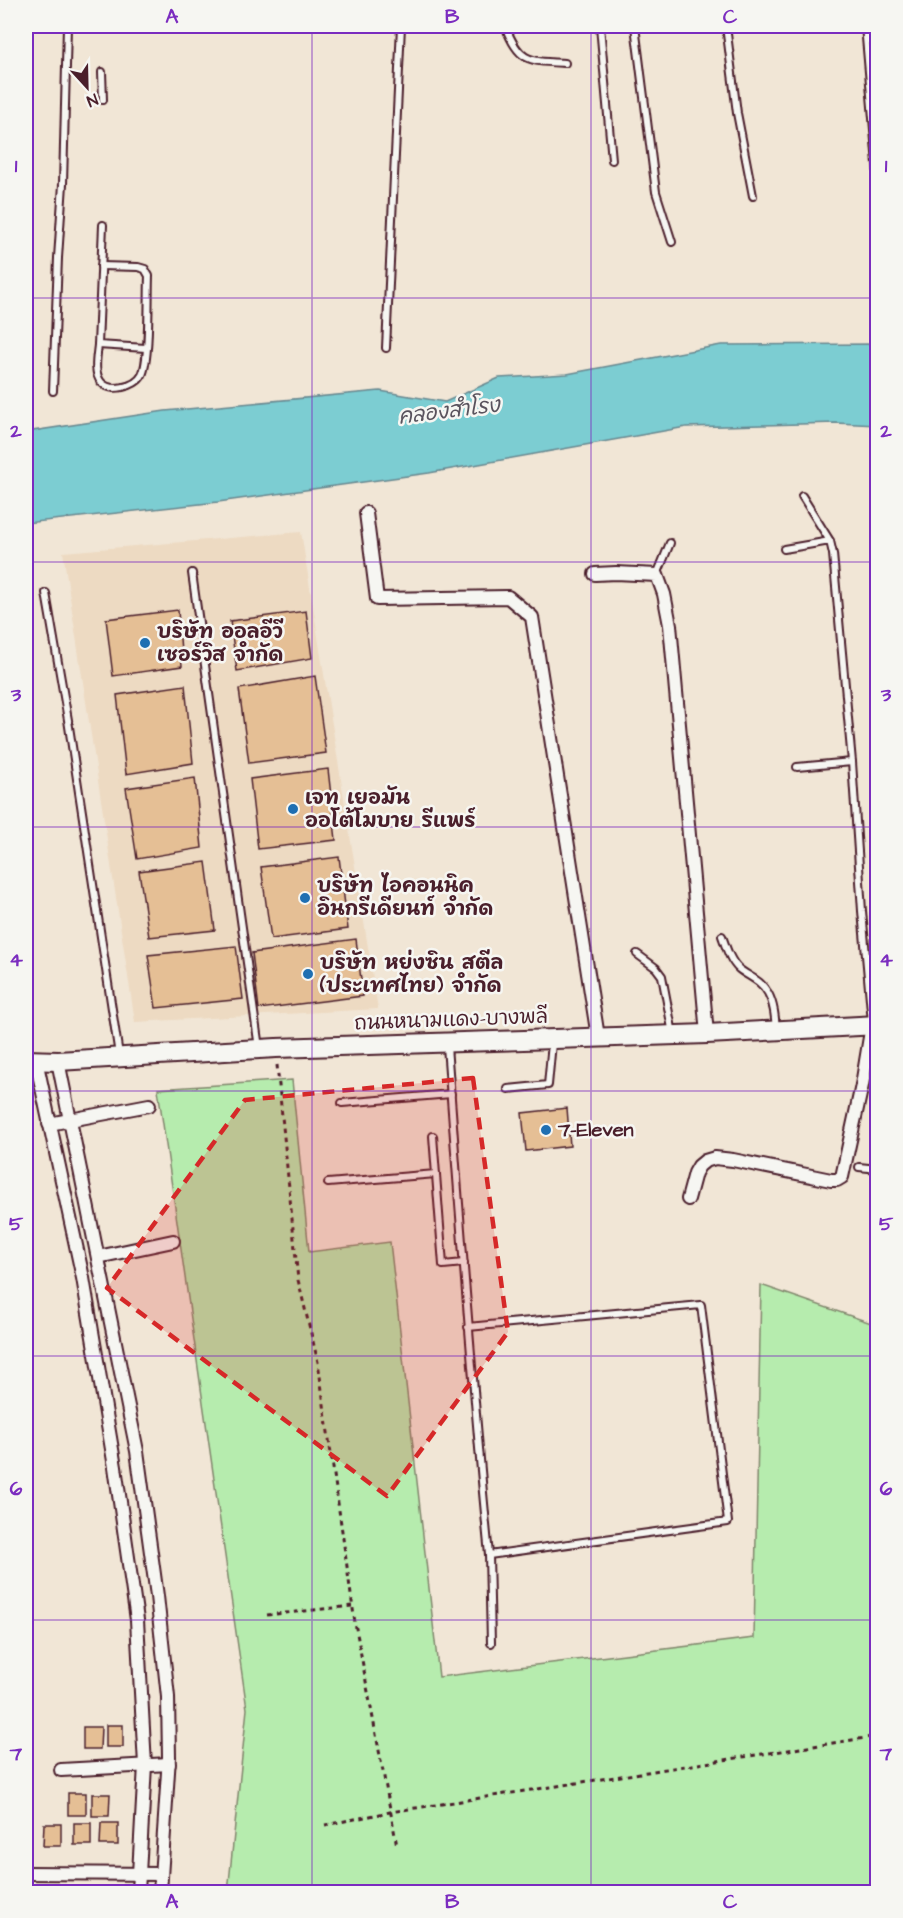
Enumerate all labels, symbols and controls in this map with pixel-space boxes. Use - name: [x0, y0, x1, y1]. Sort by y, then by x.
- text: A: [166, 3, 179, 31]
- text: B: [445, 3, 460, 31]
- text: C: [723, 3, 738, 31]
- north arrow: [57, 57, 117, 117]
- text: N: [83, 88, 101, 112]
- text: 1: [15, 152, 18, 180]
- text: 1: [885, 152, 888, 180]
- water label: คลองสำโรง: [397, 390, 503, 432]
- text: 2: [9, 417, 22, 445]
- text: 2: [879, 417, 892, 445]
- place label: บริษัท ออลอีวี เซอร์วิส จำกัด: [157, 618, 284, 669]
- marker: บริษัท ออลอีวี เซอร์วิส จำกัด: [138, 636, 152, 650]
- text: 3: [10, 681, 22, 709]
- text: 3: [880, 681, 892, 709]
- place label: เจท เยอมัน ออโต้โมบาย รีแพร์: [305, 784, 476, 835]
- marker: เจท เยอมัน ออโต้โมบาย รีแพร์: [286, 802, 300, 816]
- place label: บริษัท ไอคอนนิค อินกรีเดียนท์ จำกัด: [317, 872, 493, 923]
- marker: บริษัท ไอคอนนิค อินกรีเดียนท์ จำกัด: [298, 891, 312, 905]
- text: 4: [9, 946, 23, 974]
- text: 4: [879, 946, 893, 974]
- place label: บริษัท หย่งซิน สตีล (ประเทศไทย) จํากัด: [319, 949, 503, 1000]
- marker: บริษัท หย่งซิน สตีล (ประเทศไทย) จํากัด: [301, 967, 315, 981]
- street label: ถนนหนามแดง-บางพลี: [354, 1003, 548, 1037]
- place label: 7-Eleven: [557, 1116, 634, 1144]
- marker: 7-Eleven: [539, 1123, 553, 1137]
- text: 5: [9, 1210, 24, 1238]
- text: 5: [879, 1210, 894, 1238]
- text: 6: [10, 1475, 23, 1503]
- text: 6: [880, 1475, 893, 1503]
- text: 7: [9, 1740, 23, 1768]
- text: 7: [879, 1740, 893, 1768]
- text: A: [166, 1888, 179, 1916]
- text: B: [445, 1888, 460, 1916]
- text: C: [723, 1888, 738, 1916]

